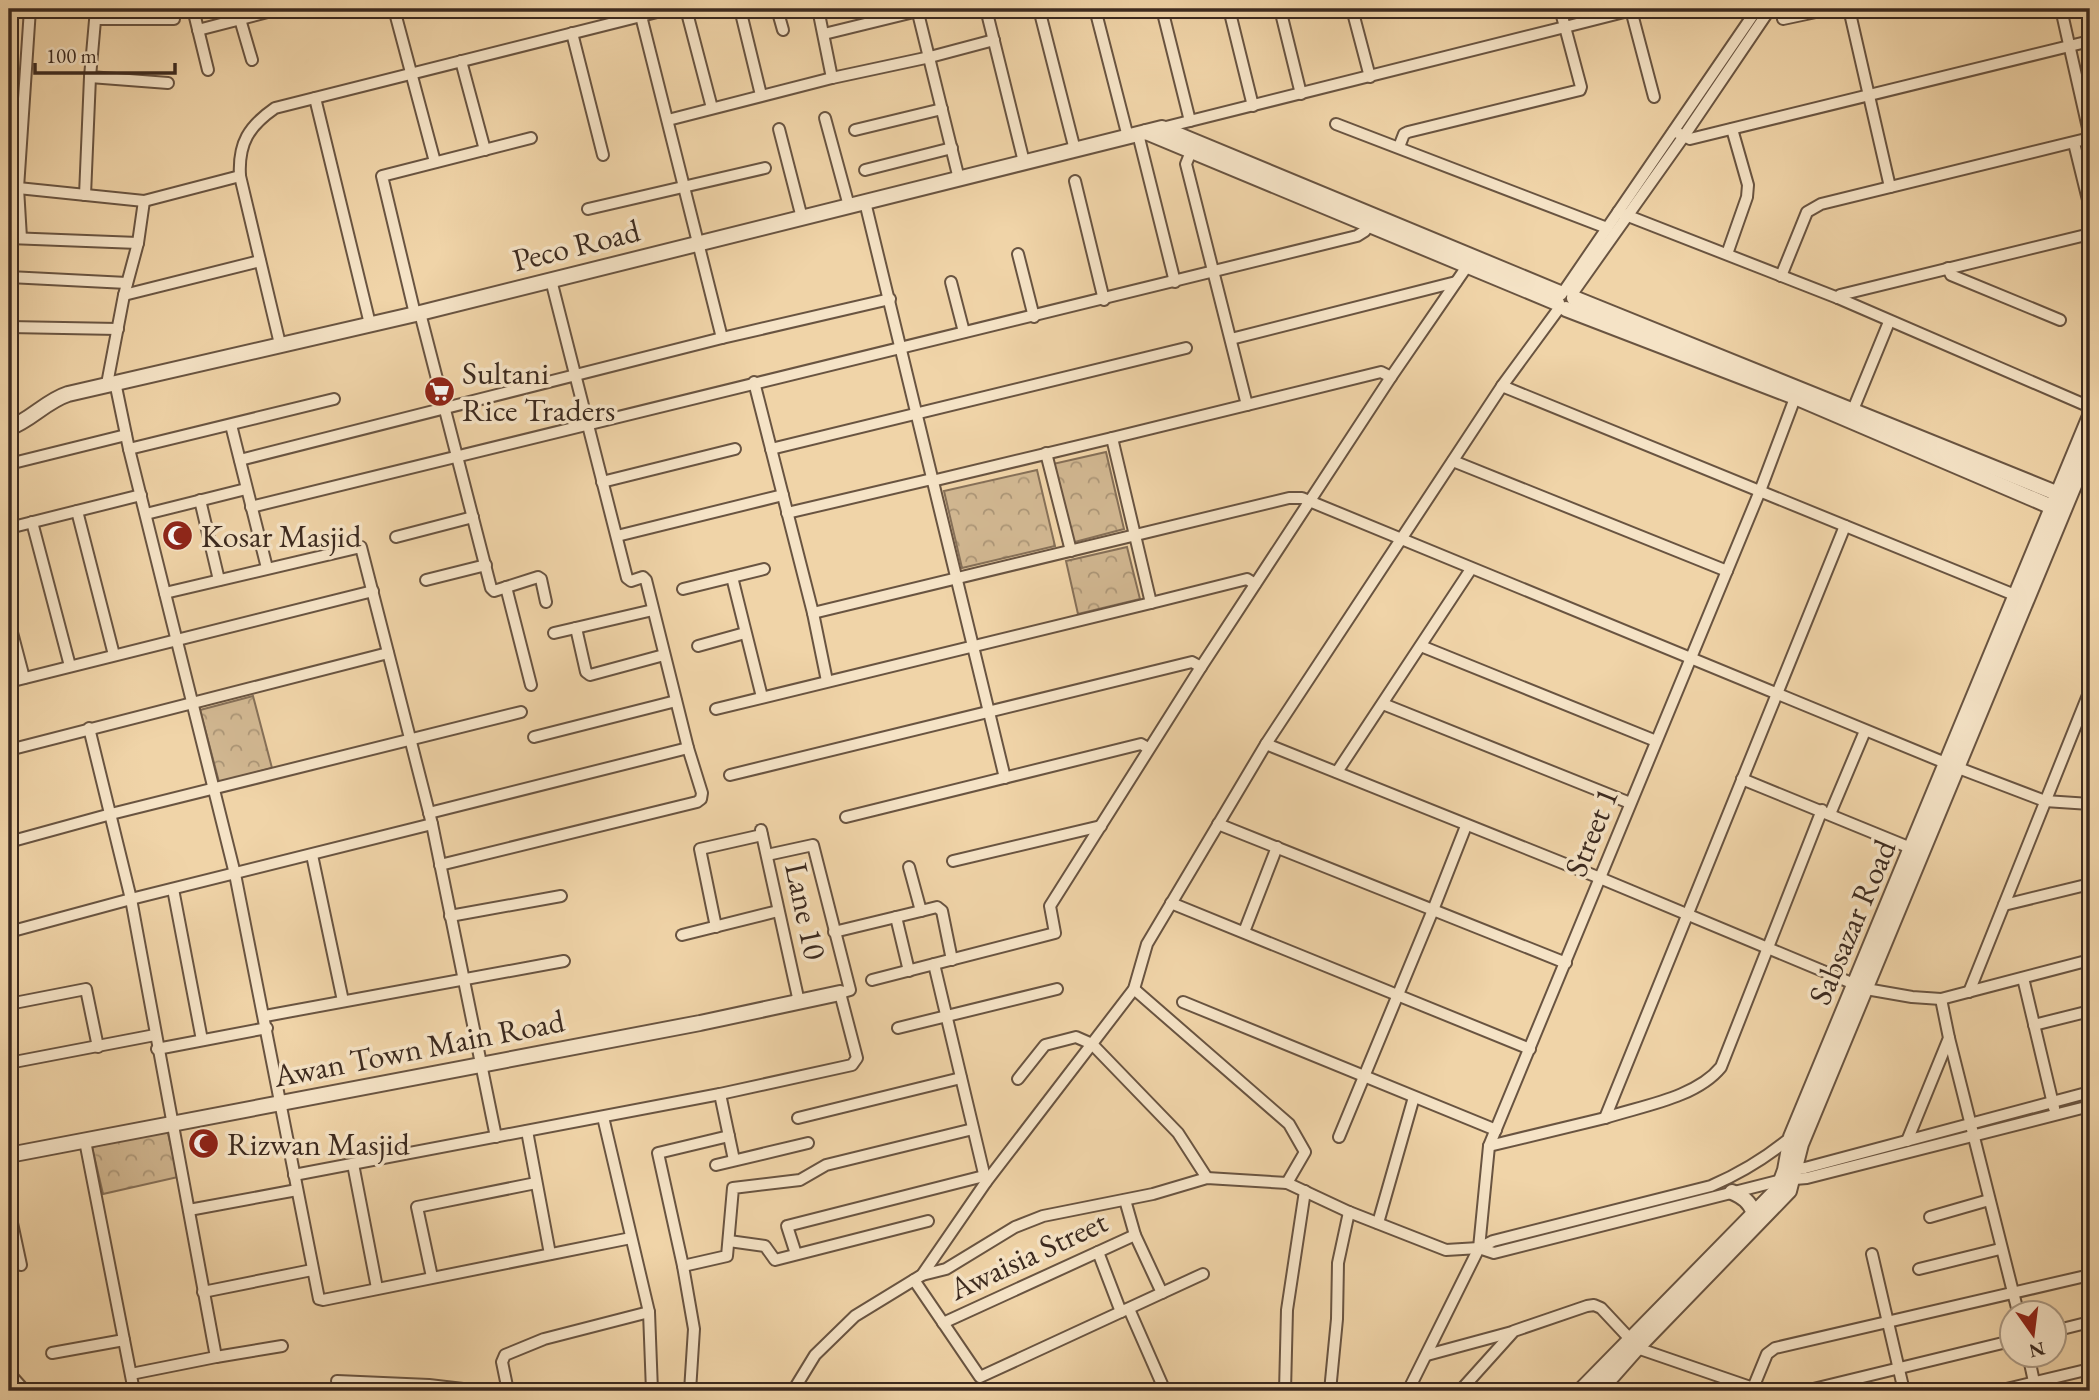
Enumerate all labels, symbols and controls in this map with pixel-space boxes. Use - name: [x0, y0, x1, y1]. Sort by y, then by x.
- scale bar: [35, 32, 175, 76]
- text: 100 m: [46, 42, 97, 69]
- street label: Peco Road: [508, 209, 645, 281]
- place label: Sultani Rice Traders: [462, 352, 615, 431]
- supermarket icon: Sultani Rice Traders: [422, 374, 456, 408]
- place label: Kosar Masjid: [201, 515, 362, 557]
- mosque icon: Kosar Masjid: [161, 519, 195, 553]
- street label: Street 1: [1554, 781, 1628, 883]
- street label: Sabsazar Road: [1798, 832, 1906, 1011]
- street label: Lane 10: [775, 859, 837, 963]
- street label: Awan Town Main Road: [269, 999, 569, 1097]
- place label: Rizwan Masjid: [227, 1123, 411, 1165]
- mosque icon: Rizwan Masjid: [187, 1127, 221, 1161]
- street label: Awaisia Street: [941, 1200, 1114, 1310]
- north arrow: [1997, 1298, 2068, 1368]
- text: N: [2026, 1336, 2047, 1364]

